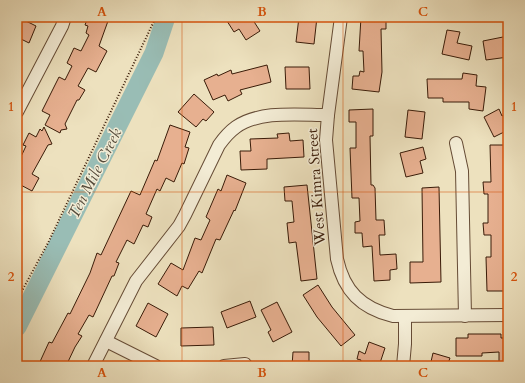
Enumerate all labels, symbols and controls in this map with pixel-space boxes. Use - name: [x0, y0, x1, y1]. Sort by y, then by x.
- text: A: [97, 3, 107, 21]
- text: B: [257, 3, 267, 21]
- text: C: [418, 3, 428, 21]
- text: 1: [8, 98, 14, 116]
- text: 1: [511, 98, 517, 116]
- water label: Ten Mile Creek: [63, 124, 127, 223]
- street label: West Kimra Street: [302, 128, 330, 247]
- text: 2: [8, 268, 15, 286]
- text: 2: [511, 268, 518, 286]
- text: A: [97, 364, 107, 382]
- text: B: [257, 364, 267, 382]
- text: C: [418, 364, 428, 382]

